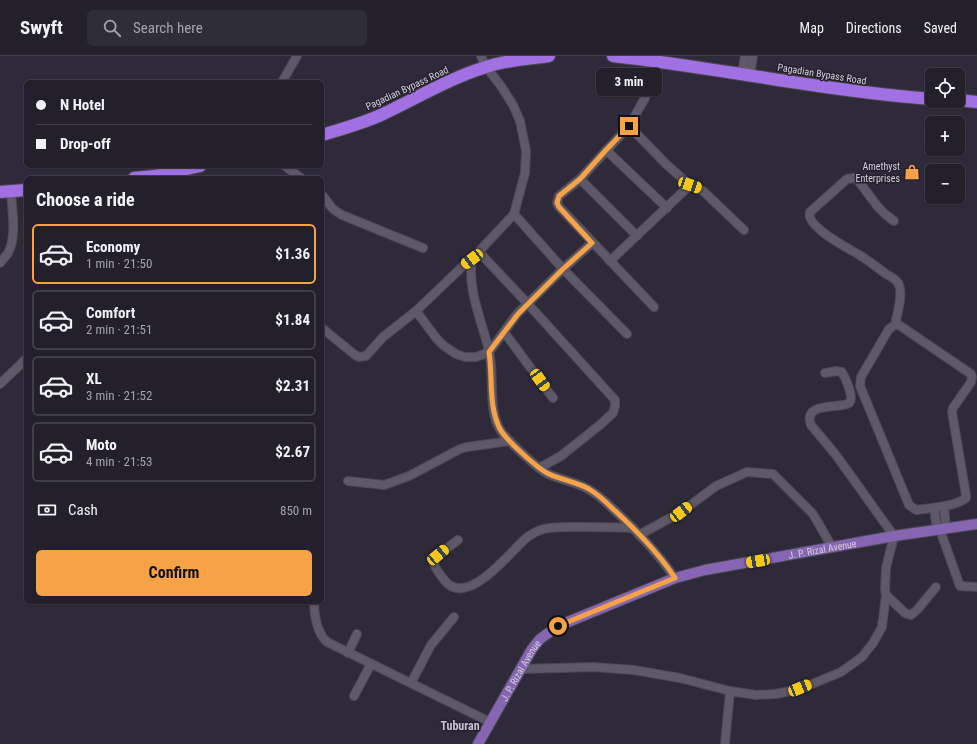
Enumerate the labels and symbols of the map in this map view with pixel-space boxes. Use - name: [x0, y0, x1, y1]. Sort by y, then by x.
- street label: Pagadian Bypass Road: [777, 62, 867, 86]
- street label: Pagadian Bypass Road: [364, 64, 450, 112]
- callout: 3 min: [596, 68, 662, 96]
- route end: [620, 117, 638, 135]
- place label: Amethyst Enterprises: [855, 161, 900, 184]
- shop icon: Amethyst Enterprises: [903, 163, 921, 181]
- car: [677, 175, 703, 195]
- car: [459, 247, 485, 271]
- car: [528, 367, 552, 393]
- car: [668, 500, 694, 524]
- street label: J. P. Rizal Avenue: [787, 537, 858, 560]
- car: [425, 543, 451, 567]
- car: [745, 553, 771, 569]
- route start: [549, 617, 567, 635]
- street label: J. P. Rizal Avenue: [498, 637, 543, 703]
- car: [787, 678, 813, 698]
- district label: Tuburan: [440, 719, 480, 733]

